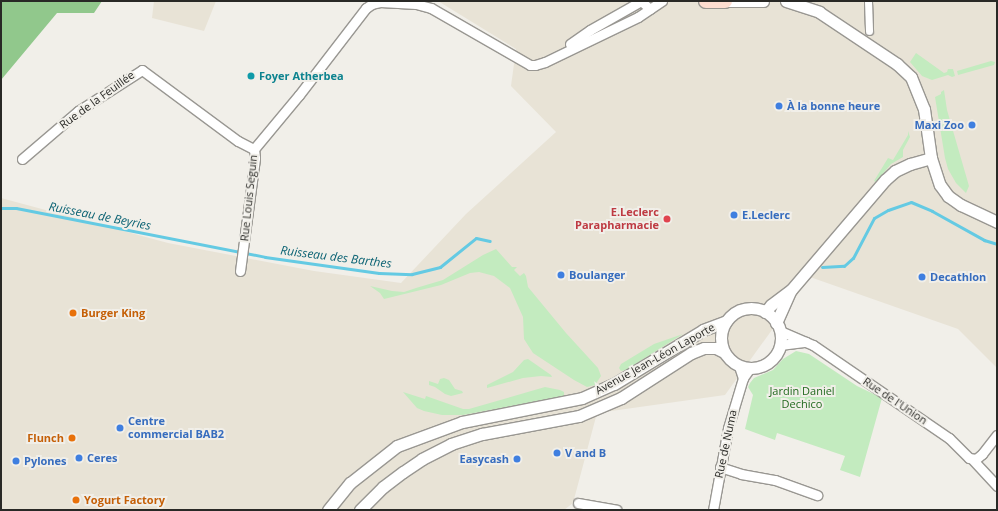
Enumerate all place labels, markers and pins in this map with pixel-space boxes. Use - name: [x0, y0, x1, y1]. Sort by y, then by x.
- place label: Foyer Atherbea: [259, 69, 344, 83]
- marker: Foyer Atherbea: [246, 71, 256, 81]
- place label: À la bonne heure: [787, 99, 880, 113]
- marker: À la bonne heure: [774, 101, 784, 111]
- place label: Maxi Zoo: [914, 118, 964, 132]
- marker: Maxi Zoo: [967, 120, 977, 130]
- place label: E.Leclerc Parapharmacie: [575, 206, 659, 232]
- place label: E.Leclerc: [742, 208, 790, 222]
- marker: E.Leclerc: [729, 210, 739, 220]
- marker: E.Leclerc Parapharmacie: [662, 214, 672, 224]
- place label: Boulanger: [569, 268, 625, 282]
- marker: Boulanger: [556, 270, 566, 280]
- place label: Decathlon: [930, 270, 986, 284]
- marker: Decathlon: [917, 272, 927, 282]
- place label: Burger King: [81, 306, 145, 320]
- marker: Burger King: [68, 308, 78, 318]
- place label: Centre commercial BAB2: [128, 415, 224, 441]
- marker: Centre commercial BAB2: [115, 423, 125, 433]
- place label: Flunch: [27, 431, 64, 445]
- marker: Flunch: [67, 433, 77, 443]
- place label: V and B: [565, 446, 606, 460]
- marker: V and B: [552, 448, 562, 458]
- place label: Ceres: [87, 451, 117, 465]
- place label: Easycash: [459, 452, 509, 466]
- marker: Ceres: [74, 453, 84, 463]
- place label: Pylones: [24, 454, 67, 468]
- marker: Easycash: [512, 454, 522, 464]
- marker: Pylones: [11, 456, 21, 466]
- place label: Yogurt Factory: [84, 493, 165, 507]
- marker: Yogurt Factory: [71, 495, 81, 505]

